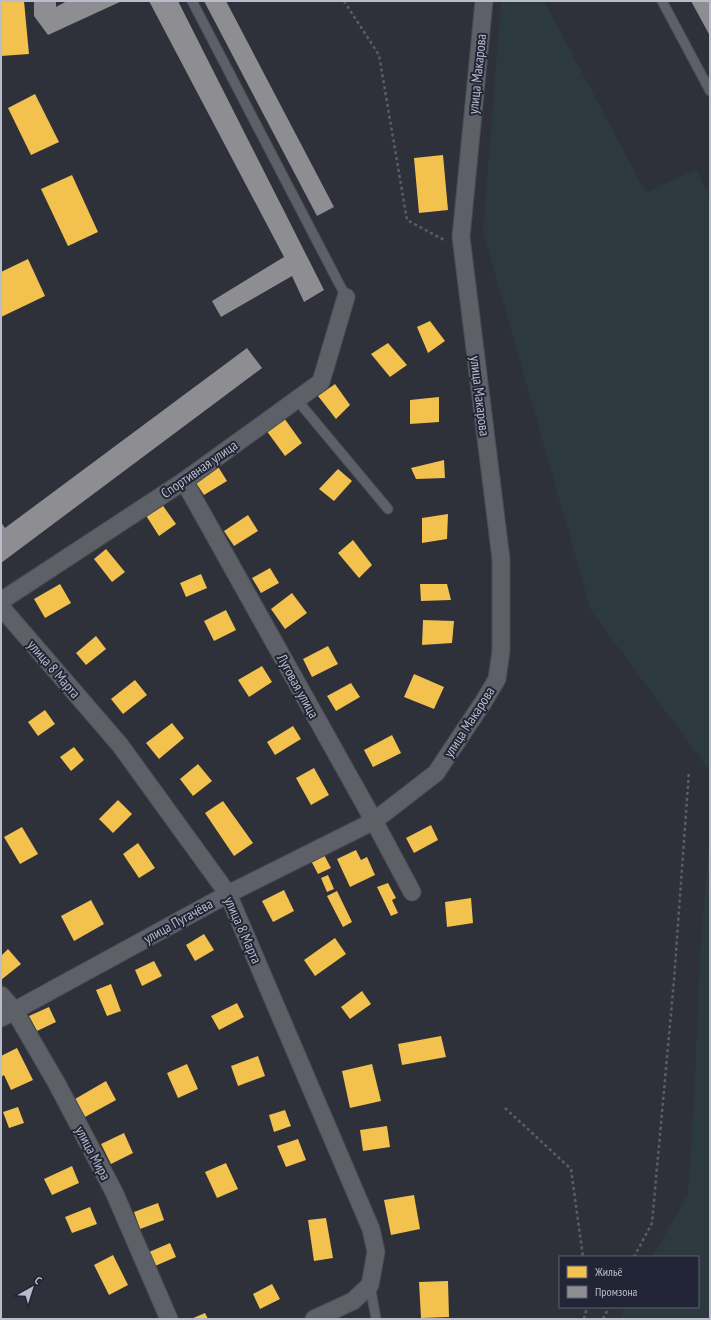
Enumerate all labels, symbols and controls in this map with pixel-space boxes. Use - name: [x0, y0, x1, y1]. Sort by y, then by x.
- street label: улица Макарова: [464, 33, 490, 115]
- street label: улица Макарова: [466, 355, 494, 437]
- street label: Спортивная улица: [157, 436, 241, 502]
- street label: улица 8 Марта: [24, 636, 84, 702]
- street label: Луговая улица: [273, 650, 323, 721]
- street label: улица Макарова: [440, 683, 498, 761]
- street label: улица 8 Марта: [220, 894, 266, 966]
- street label: улица Пугачёва: [140, 895, 216, 947]
- street label: улица Мира: [71, 1123, 115, 1183]
- legend: [559, 1256, 699, 1308]
- text: Жильё: [594, 1264, 622, 1279]
- north arrow: [12, 1268, 52, 1308]
- text: С: [32, 1273, 45, 1287]
- text: Промзона: [595, 1284, 638, 1299]

